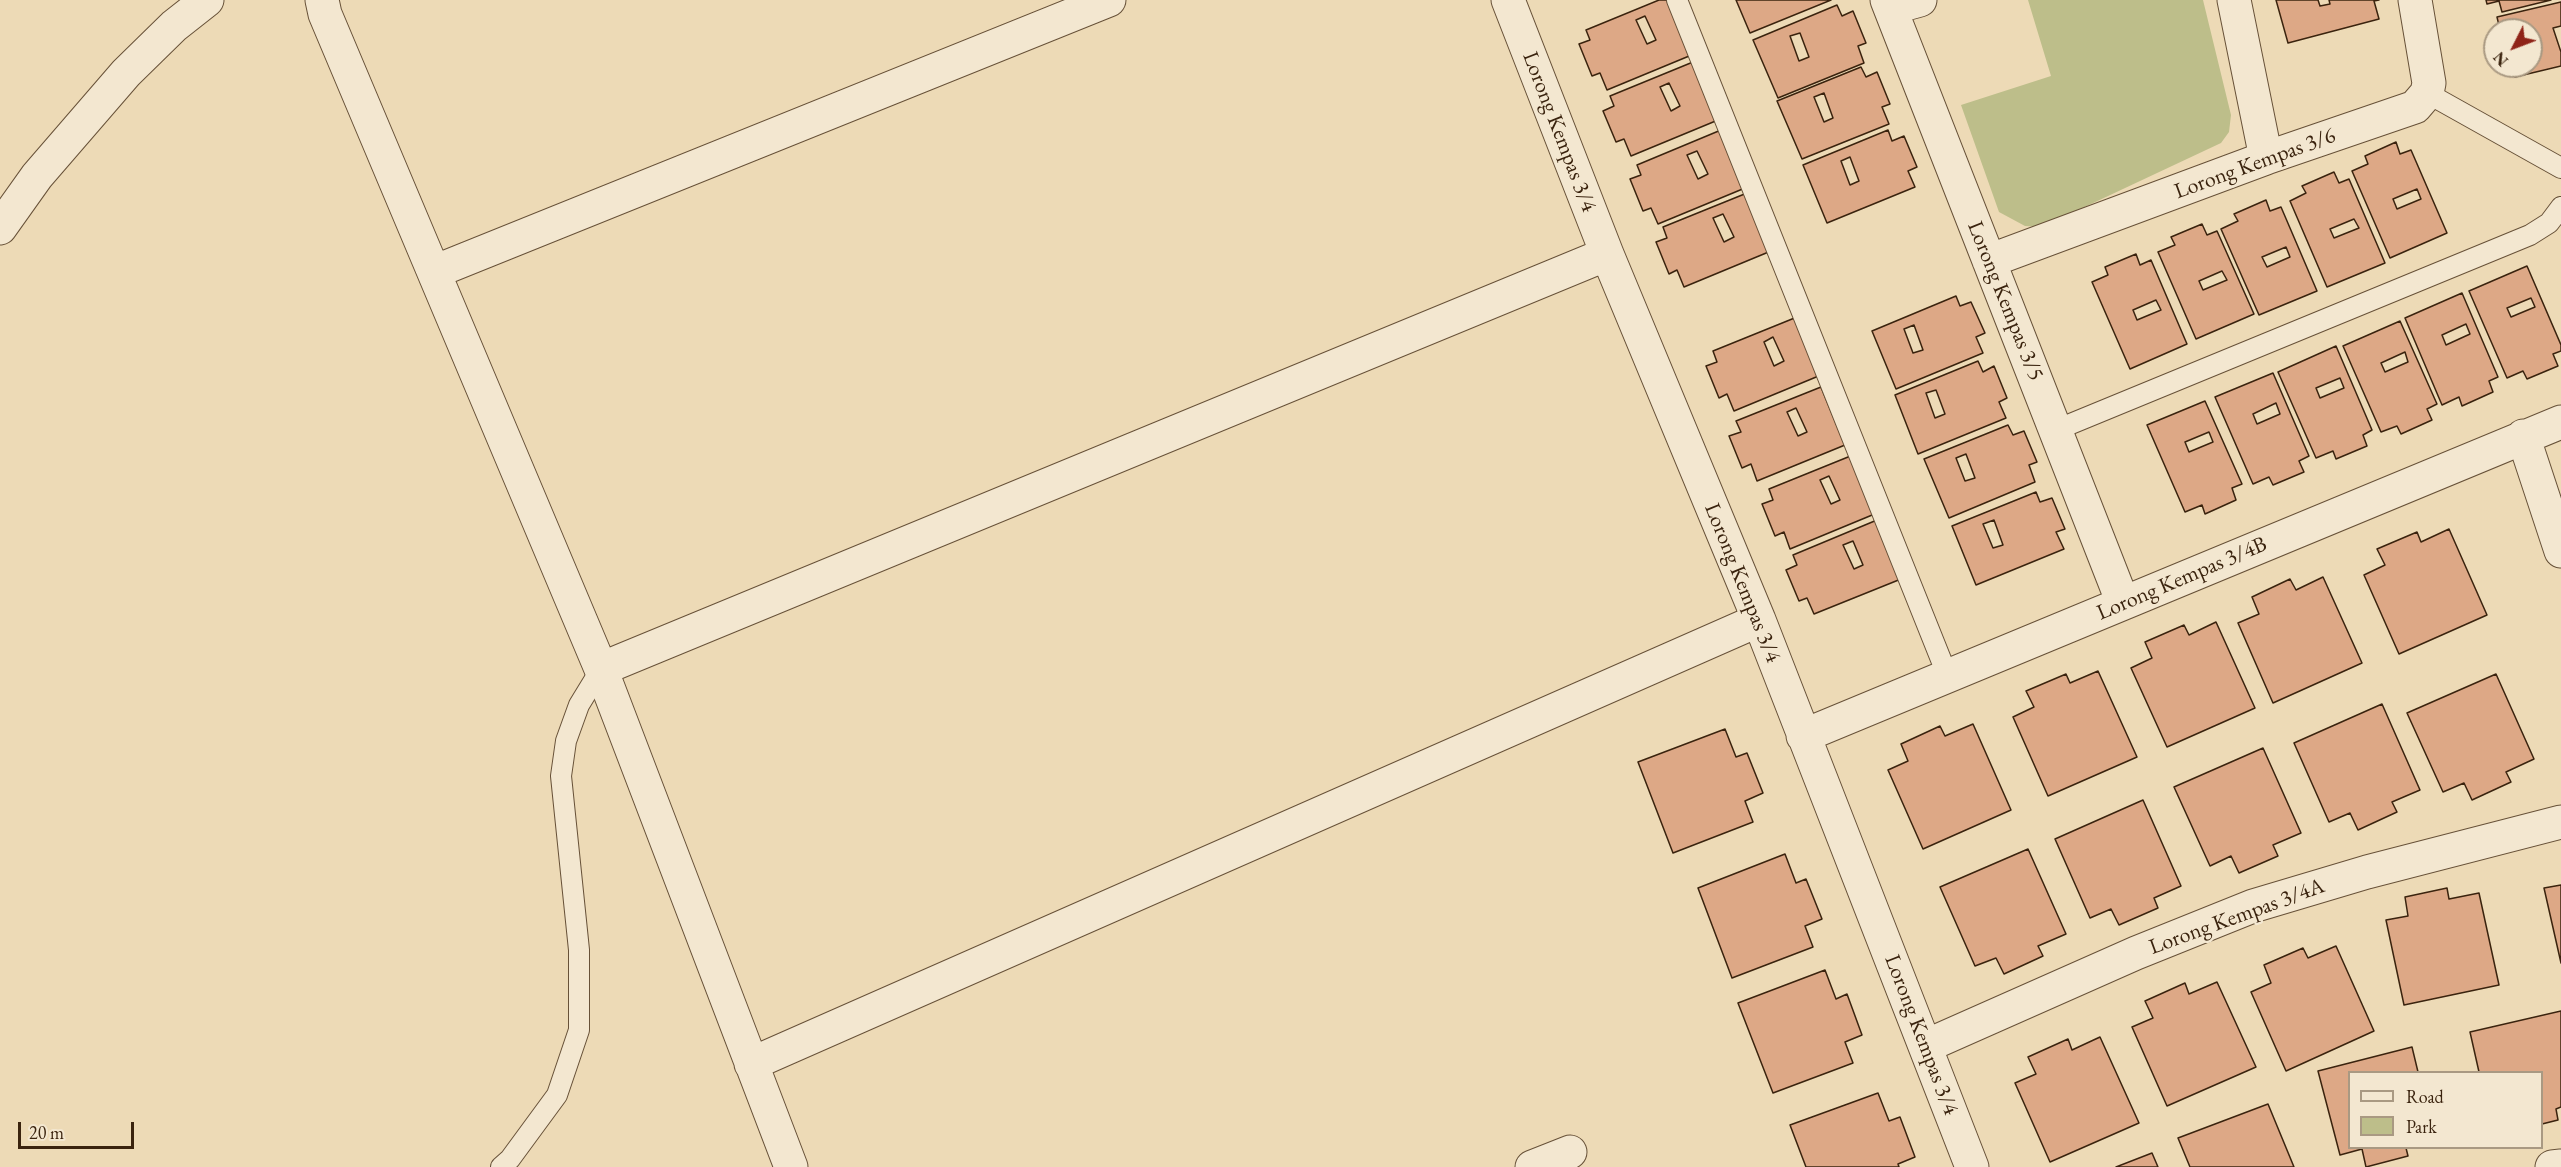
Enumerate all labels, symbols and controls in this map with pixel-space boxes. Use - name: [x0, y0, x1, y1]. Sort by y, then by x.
- north arrow: [2483, 18, 2543, 78]
- text: N: [2489, 47, 2513, 71]
- street label: Lorong Kempas 3/4: [1516, 48, 1602, 216]
- street label: Lorong Kempas 3/6: [2171, 123, 2339, 205]
- street label: Lorong Kempas 3/5: [1961, 218, 2049, 384]
- street label: Lorong Kempas 3/4: [1698, 500, 1786, 666]
- street label: Lorong Kempas 3/4B: [2093, 531, 2271, 627]
- street label: Lorong Kempas 3/4A: [2146, 873, 2328, 961]
- street label: Lorong Kempas 3/4: [1878, 951, 1964, 1119]
- legend: [2348, 1071, 2543, 1149]
- text: Road: [2406, 1085, 2444, 1108]
- scale bar: [21, 1110, 136, 1148]
- text: Park: [2406, 1115, 2437, 1138]
- text: 20 m: [29, 1121, 64, 1144]

